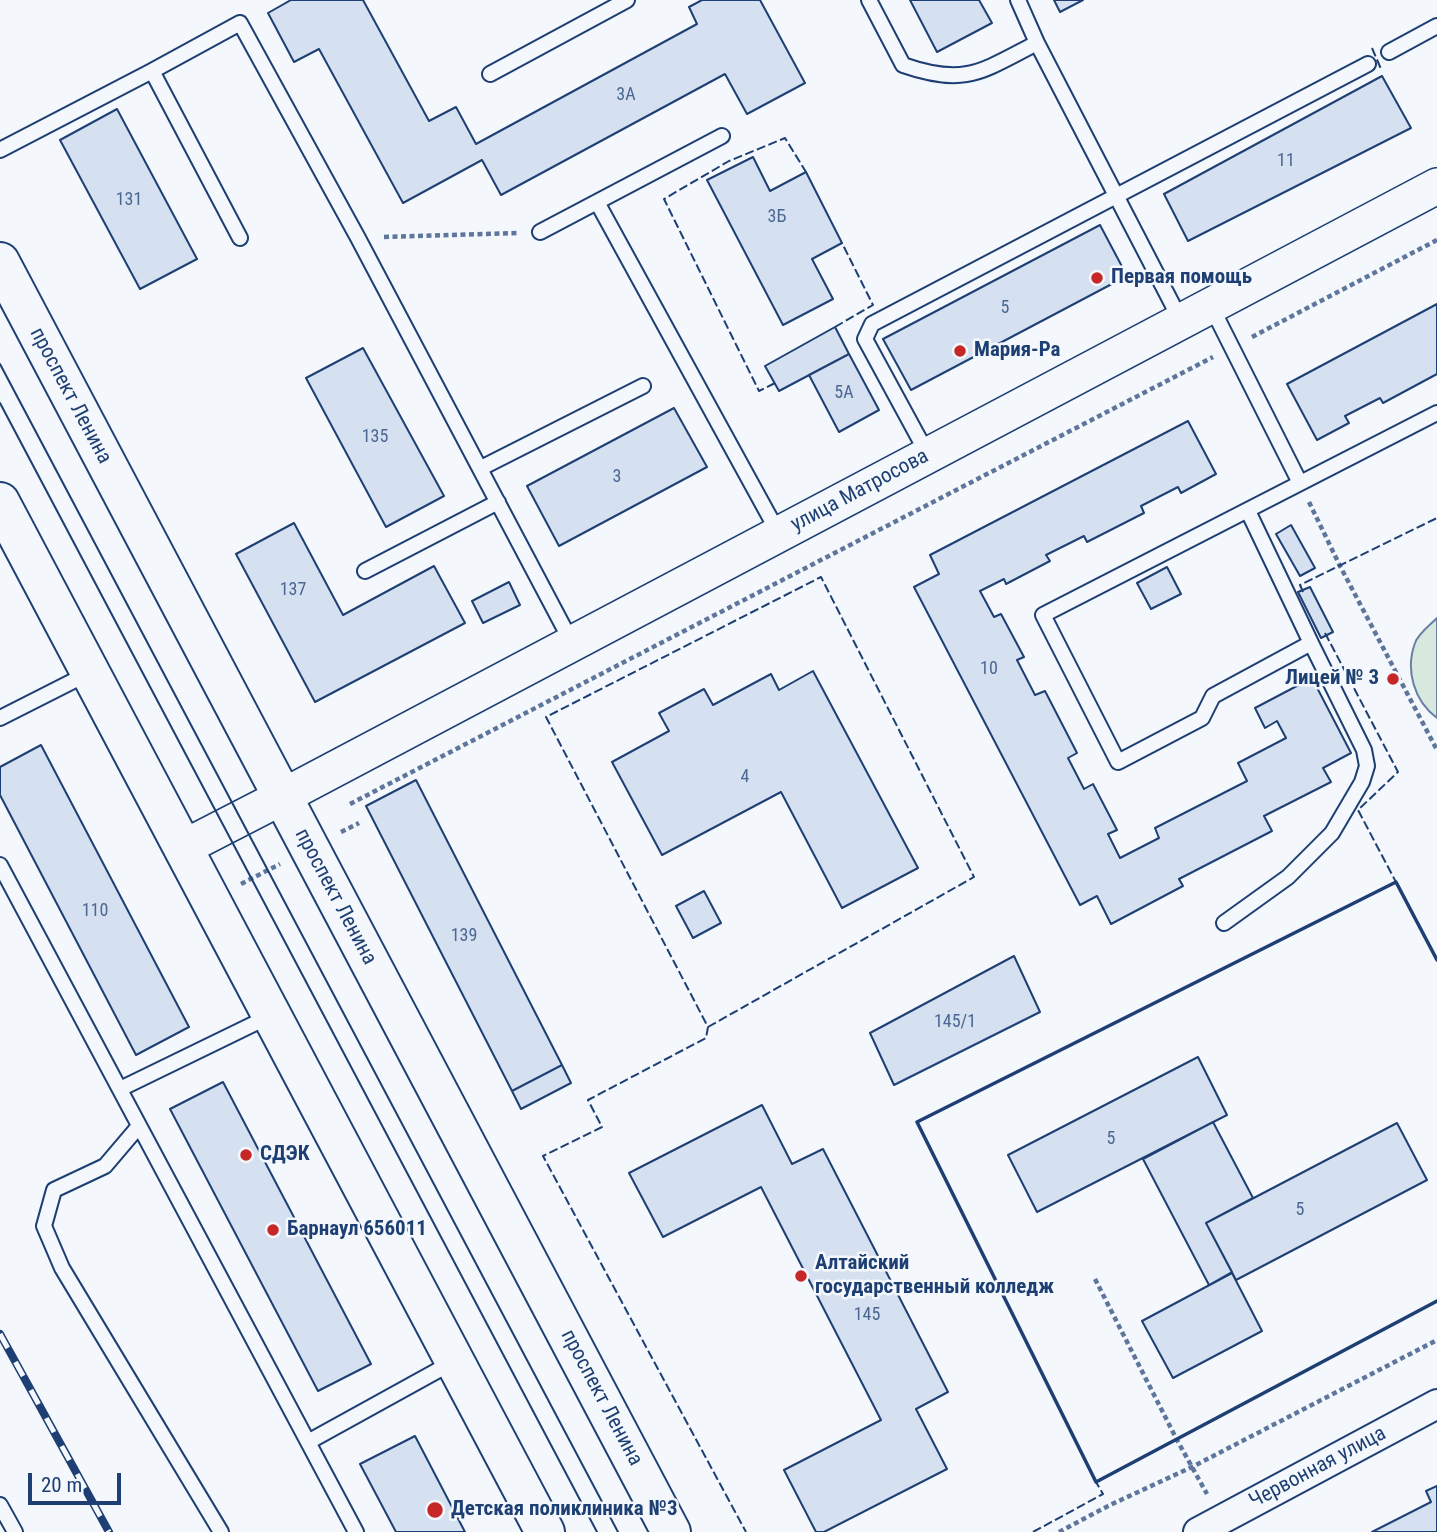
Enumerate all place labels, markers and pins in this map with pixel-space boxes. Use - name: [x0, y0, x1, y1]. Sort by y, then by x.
- place label: Первая помощь: [1111, 265, 1252, 291]
- marker: Первая помощь: [1089, 270, 1105, 286]
- place label: Мария-Ра: [974, 338, 1060, 364]
- marker: Мария-Ра: [952, 343, 968, 359]
- place label: Лицей № 3: [1285, 666, 1379, 692]
- marker: Лицей № 3: [1385, 671, 1401, 687]
- place label: СДЭК: [260, 1142, 309, 1168]
- marker: СДЭК: [238, 1147, 254, 1163]
- place label: Барнаул 656011: [287, 1217, 427, 1243]
- marker: Барнаул 656011: [265, 1222, 281, 1238]
- place label: Алтайский государственный колледж: [815, 1251, 1054, 1301]
- marker: Алтайский государственный колледж: [793, 1268, 809, 1284]
- place label: Детская поликлиника №3: [451, 1497, 678, 1523]
- marker: Детская поликлиника №3: [425, 1500, 445, 1520]

